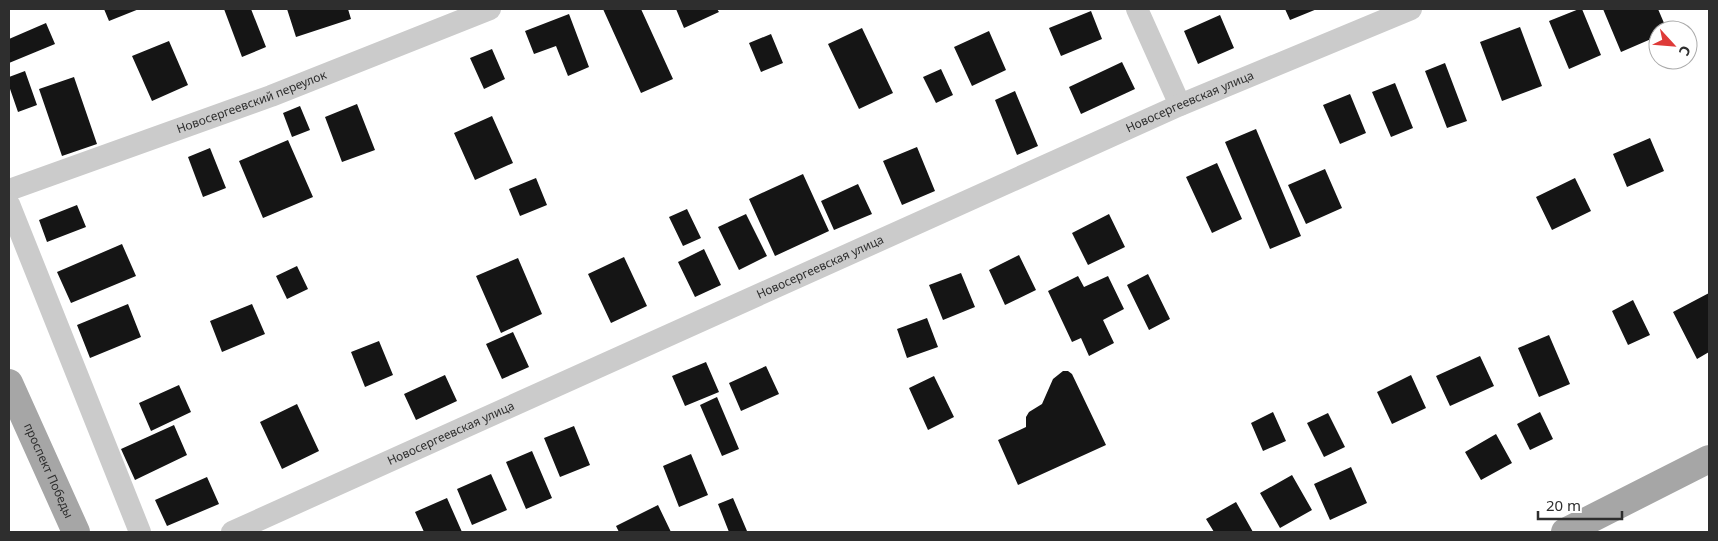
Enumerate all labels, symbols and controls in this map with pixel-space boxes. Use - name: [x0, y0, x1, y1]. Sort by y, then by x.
- north arrow: [1648, 20, 1698, 70]
- text: С: [1675, 43, 1696, 59]
- street label: Новосергеевский переулок: [174, 66, 329, 137]
- street label: Новосергеевская улица: [1123, 66, 1256, 136]
- street label: Новосергеевская улица: [754, 231, 886, 303]
- street label: Новосергеевская улица: [384, 397, 517, 469]
- street label: проспект Победы: [20, 420, 78, 521]
- scale bar: [1538, 488, 1622, 520]
- text: 20 m: [1546, 495, 1581, 515]

